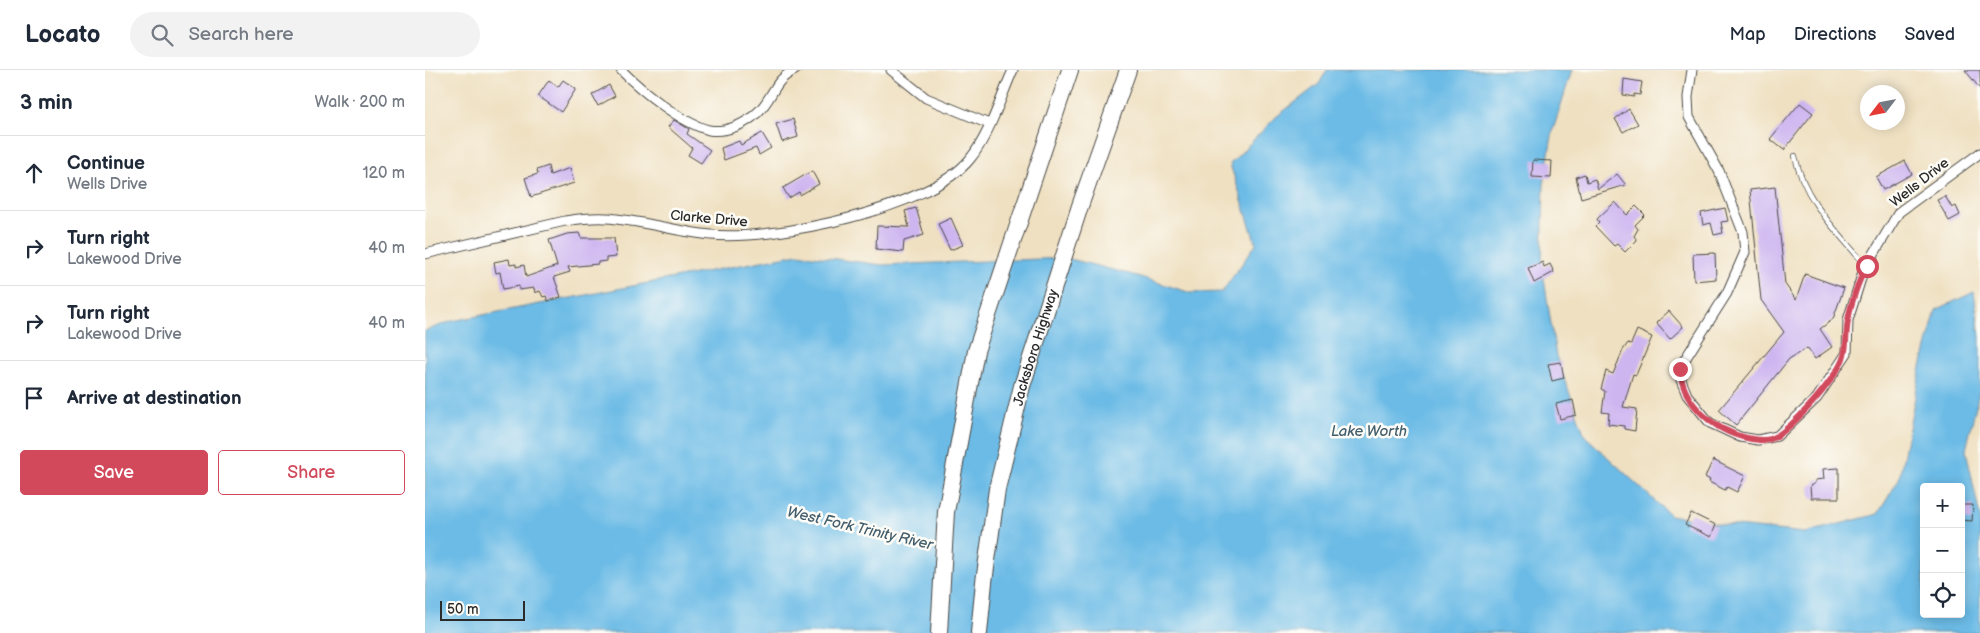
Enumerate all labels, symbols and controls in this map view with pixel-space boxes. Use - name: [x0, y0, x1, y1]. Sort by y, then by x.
- search box: [130, 12, 480, 57]
- text: Locato: [25, 20, 100, 49]
- icon: search: [148, 21, 176, 49]
- text: Search here: [188, 23, 294, 46]
- text: Map: [1730, 24, 1766, 45]
- text: Directions: [1794, 24, 1876, 45]
- text: Saved: [1904, 24, 1955, 45]
- north arrow: [1860, 85, 1905, 130]
- text: 3 min: [20, 90, 73, 115]
- text: Walk · 200 m: [315, 93, 405, 112]
- text: Continue: [67, 152, 145, 175]
- street label: Wells Drive: [1886, 154, 1952, 211]
- icon: ahead: [20, 159, 48, 187]
- text: 120 m: [362, 164, 405, 183]
- text: Wells Drive: [67, 175, 147, 194]
- street label: Clarke Drive: [670, 207, 748, 230]
- text: Turn right: [67, 227, 150, 250]
- icon: right: [20, 234, 48, 262]
- text: 40 m: [368, 239, 405, 258]
- text: Lakewood Drive: [67, 250, 182, 269]
- route start: [1856, 255, 1879, 278]
- street label: Jacksboro Highway: [1010, 286, 1062, 407]
- text: Turn right: [67, 302, 150, 325]
- icon: right: [20, 309, 48, 337]
- text: 40 m: [368, 314, 405, 333]
- text: Lakewood Drive: [67, 325, 182, 344]
- route end: [1669, 358, 1692, 381]
- icon: arrive: [20, 384, 48, 412]
- text: Arrive at destination: [67, 387, 242, 410]
- water label: Lake Worth: [1331, 422, 1407, 441]
- button: Save: [20, 450, 208, 495]
- button: Share: [218, 450, 405, 495]
- map controls: [1920, 483, 1965, 618]
- button: +: [1920, 483, 1965, 528]
- water label: West Fork Trinity River: [785, 502, 936, 555]
- button: −: [1920, 528, 1965, 573]
- button: locate: [1920, 573, 1965, 618]
- scale bar: [440, 598, 525, 621]
- text: 50 m: [447, 601, 479, 618]

